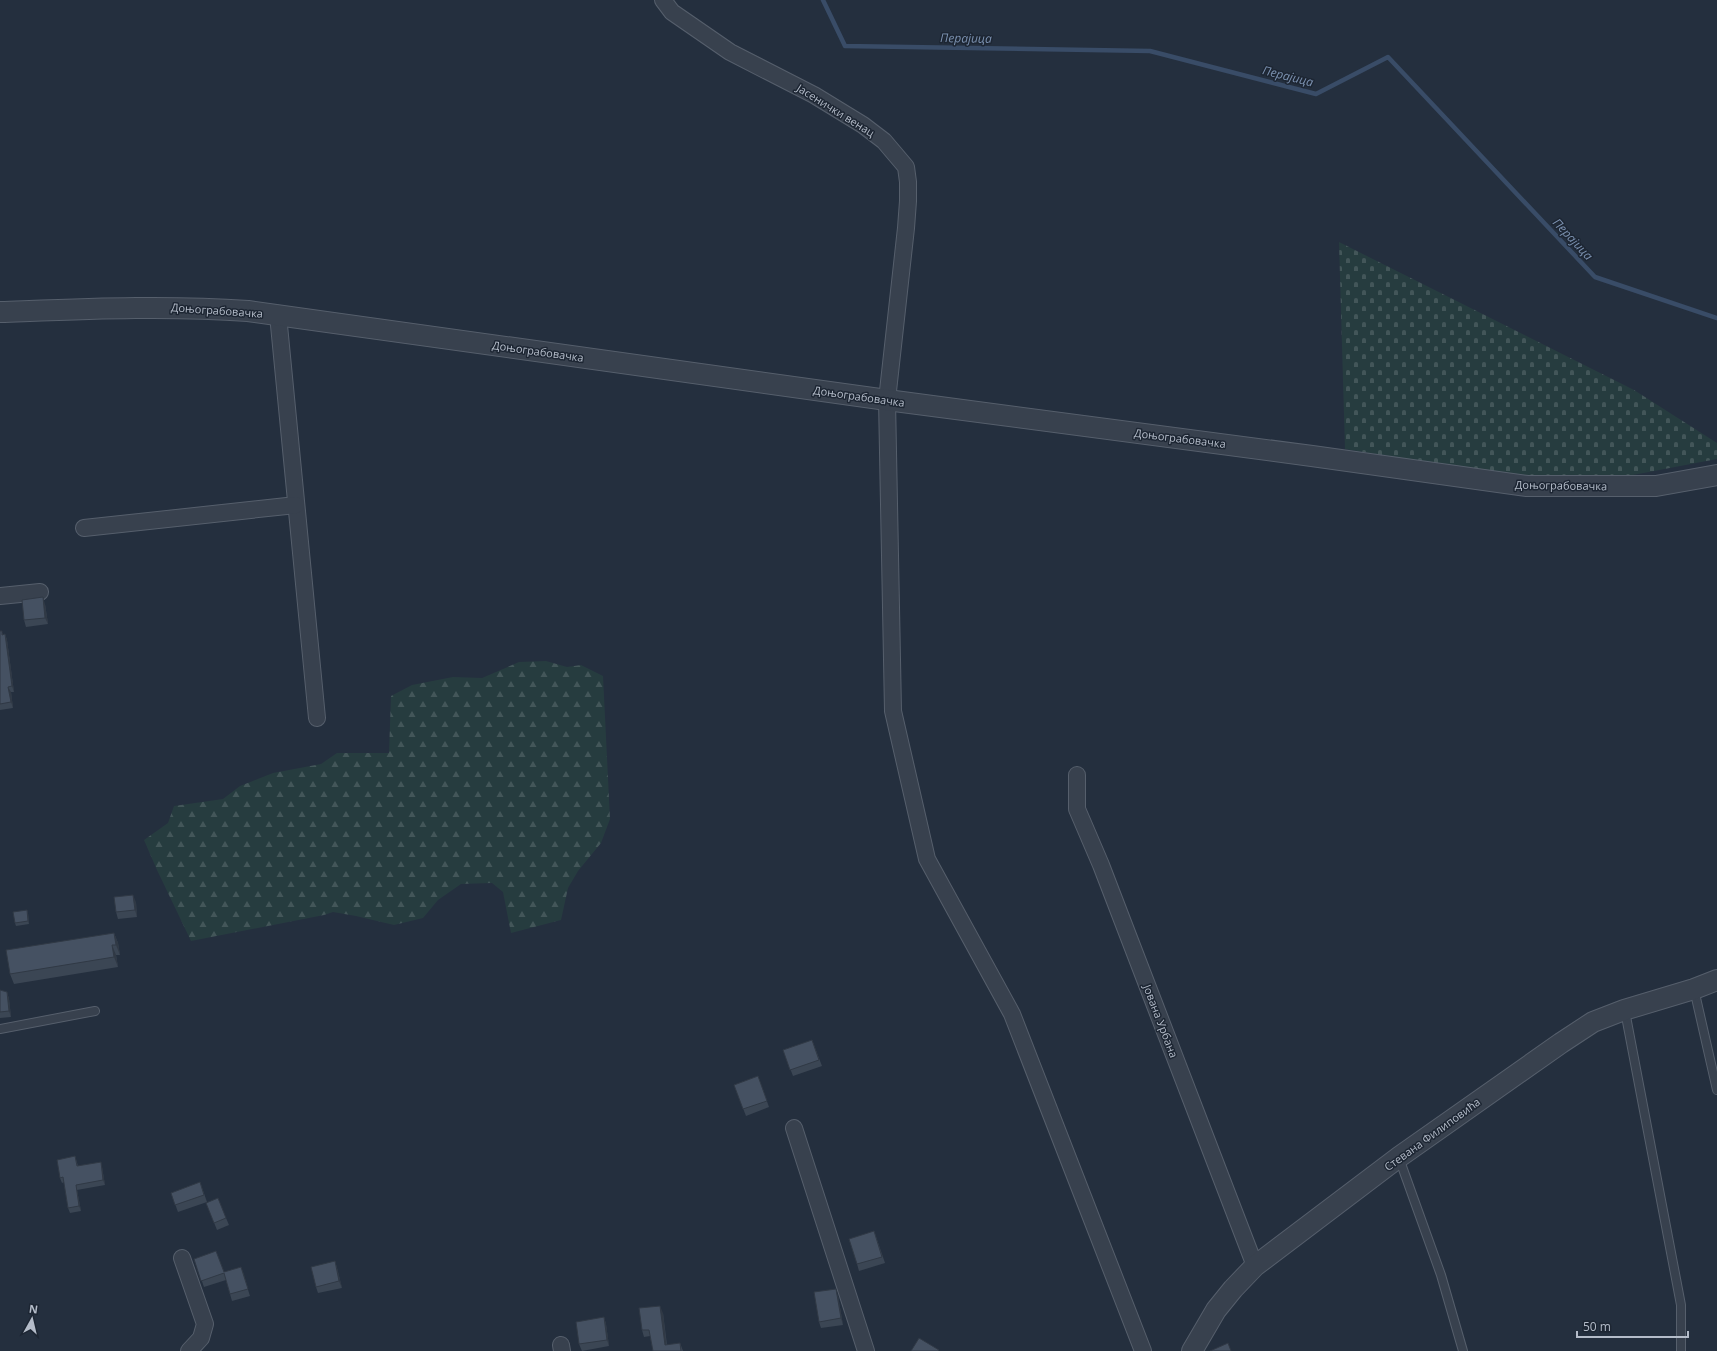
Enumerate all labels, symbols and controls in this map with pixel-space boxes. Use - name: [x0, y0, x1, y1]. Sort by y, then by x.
- water label: Перајица: [940, 29, 992, 47]
- water label: Перајица: [1261, 62, 1315, 91]
- street label: Јасенички венац: [793, 79, 878, 140]
- water label: Перајица: [1549, 214, 1597, 264]
- street label: Доњограбовачка: [170, 299, 264, 321]
- street label: Доњограбовачка: [491, 337, 585, 365]
- street label: Доњограбовачка: [812, 382, 906, 410]
- street label: Доњограбовачка: [1133, 425, 1227, 451]
- street label: Доњограбовачка: [1515, 477, 1607, 493]
- street label: Јована Урбана: [1140, 981, 1182, 1060]
- street label: Стевана Филиповића: [1381, 1094, 1483, 1174]
- north arrow: [12, 1299, 52, 1339]
- text: N: [28, 1301, 39, 1317]
- scale bar: [1577, 1313, 1688, 1339]
- text: 50 m: [1583, 1318, 1611, 1335]

